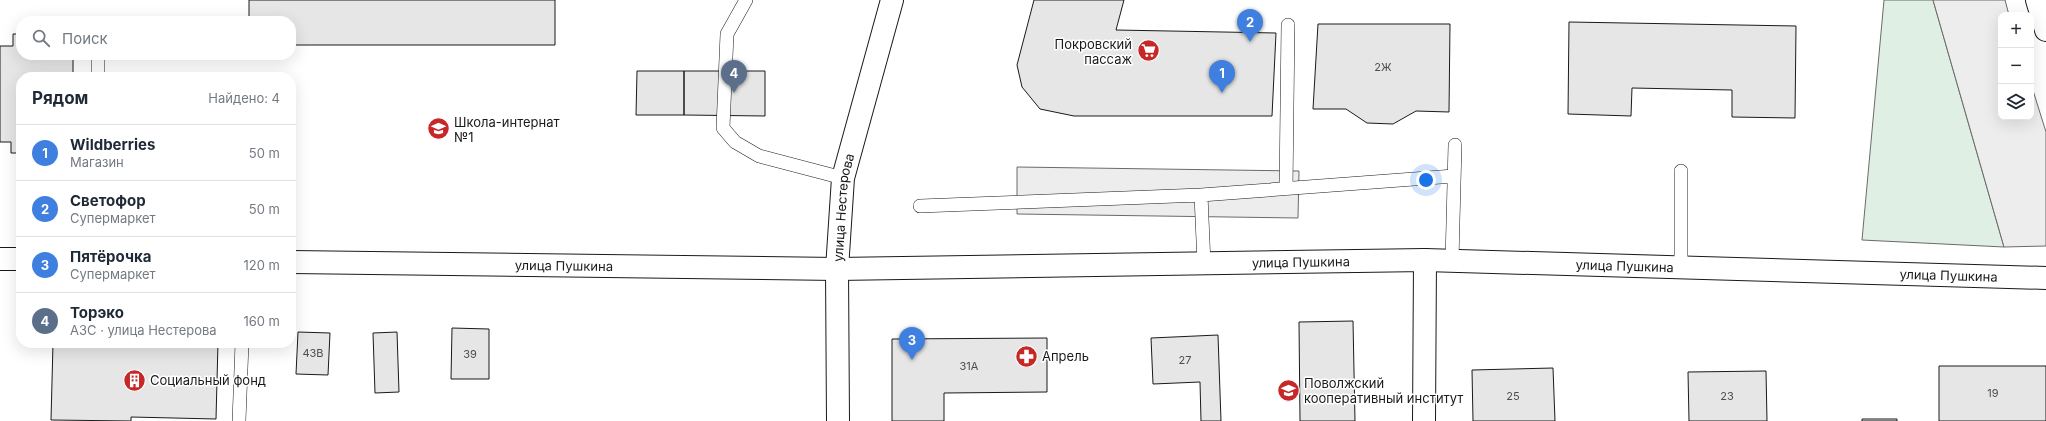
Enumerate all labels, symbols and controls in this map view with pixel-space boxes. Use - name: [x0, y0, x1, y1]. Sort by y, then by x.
- pin: 2: [1237, 9, 1263, 42]
- map controls: [1998, 12, 2034, 120]
- button: +: [1998, 12, 2034, 48]
- search box: [16, 16, 296, 60]
- icon: search: [30, 27, 52, 49]
- text: Поиск: [62, 29, 108, 48]
- place label: Покровский пассаж: [1055, 36, 1132, 67]
- supermarket icon: Покровский пассаж: [1135, 38, 1161, 64]
- button: −: [1998, 48, 2034, 84]
- pin: 4: [721, 60, 747, 93]
- pin: 1: [1209, 60, 1235, 93]
- house number: 2Ж: [1374, 60, 1392, 74]
- button: layers: [1998, 84, 2034, 120]
- text: Рядом: [32, 88, 88, 108]
- text: Найдено: 4: [208, 90, 280, 106]
- place label: Школа-интернат №1: [454, 114, 560, 145]
- school or university icon: Школа-интернат №1: [425, 116, 451, 142]
- text: Wildberries: [70, 135, 155, 154]
- text: 1: [42, 145, 48, 161]
- text: 50 m: [249, 145, 280, 161]
- street label: улица Нестерова: [830, 151, 857, 262]
- text: Магазин: [70, 154, 124, 170]
- your location: [1416, 170, 1436, 190]
- text: Светофор: [70, 191, 146, 210]
- text: 2: [41, 201, 49, 217]
- text: 50 m: [249, 201, 280, 217]
- text: Супермаркет: [70, 210, 156, 226]
- text: Пятёрочка: [70, 247, 151, 266]
- street label: улица Пушкина: [1252, 253, 1350, 271]
- street label: улица Пушкина: [1576, 256, 1674, 275]
- text: 3: [41, 257, 49, 273]
- text: 120 m: [244, 257, 280, 273]
- street label: улица Пушкина: [515, 257, 613, 274]
- text: Супермаркет: [70, 266, 156, 282]
- street label: улица Пушкина: [1899, 266, 1998, 285]
- text: Торэко: [70, 303, 124, 322]
- text: 4: [41, 313, 49, 329]
- text: 160 m: [243, 313, 280, 329]
- text: АЗС · улица Нестерова: [70, 322, 217, 338]
- pin: 3: [899, 327, 925, 360]
- pharmacy icon: Апрель: [1014, 343, 1040, 369]
- house number: 43В: [302, 346, 324, 360]
- house number: 39: [463, 347, 477, 361]
- place label: Апрель: [1042, 348, 1089, 364]
- house number: 27: [1179, 353, 1191, 367]
- house number: 31А: [960, 359, 979, 373]
- building icon: Социальный фонд: [121, 367, 147, 393]
- place label: Социальный фонд: [150, 372, 266, 388]
- place label: Поволжский кооперативный институт: [1304, 375, 1463, 406]
- school or university icon: Поволжский кооперативный институт: [1276, 377, 1302, 403]
- house number: 19: [1987, 386, 1999, 400]
- house number: 25: [1506, 389, 1520, 403]
- house number: 23: [1720, 389, 1734, 403]

